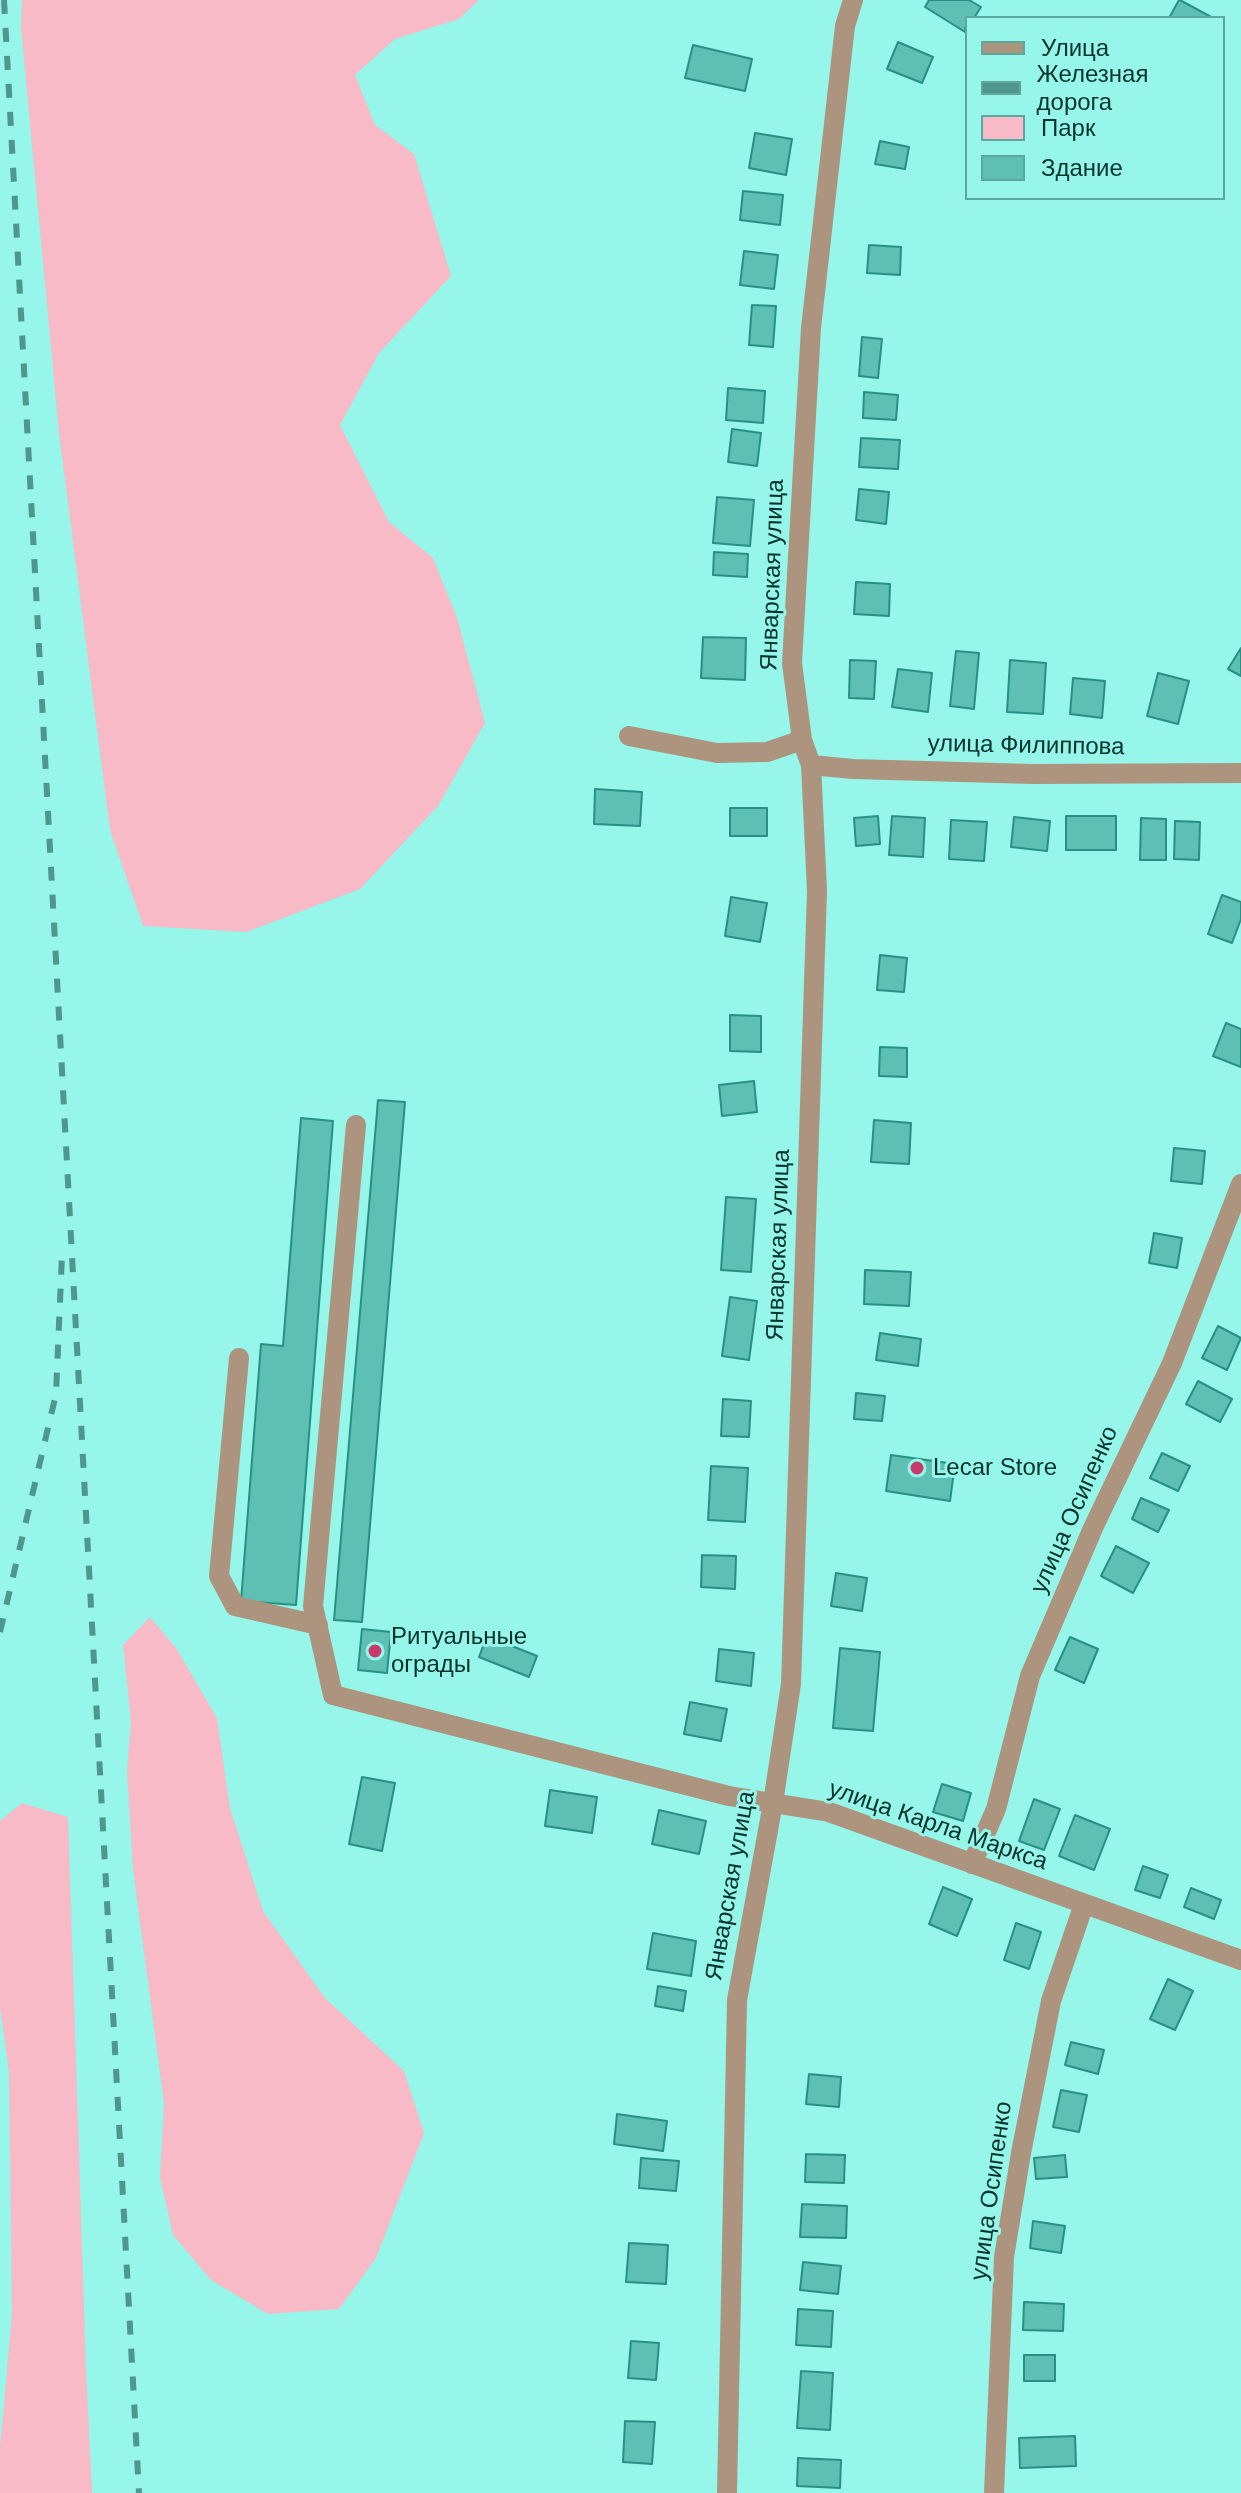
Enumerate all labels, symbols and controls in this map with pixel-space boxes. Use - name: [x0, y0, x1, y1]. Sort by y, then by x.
- legend: [965, 16, 1225, 200]
- text: Улица: [1041, 34, 1109, 61]
- text: Железная дорога: [1037, 60, 1148, 115]
- text: Парк: [1041, 114, 1095, 141]
- text: Здание: [1041, 154, 1123, 181]
- street label: Январская улица: [755, 479, 791, 671]
- street label: улица Филиппова: [927, 730, 1125, 762]
- street label: Январская улица: [761, 1149, 797, 1341]
- street label: улица Осипенко: [1025, 1422, 1125, 1598]
- place label: Lecar Store: [933, 1454, 1057, 1482]
- marker: Lecar Store: [908, 1459, 926, 1477]
- place label: Ритуальные ограды: [391, 1623, 527, 1679]
- marker: Ритуальные ограды: [366, 1642, 384, 1660]
- street label: улица Карла Маркса: [825, 1775, 1051, 1877]
- street label: Январская улица: [700, 1789, 762, 1983]
- street label: улица Осипенко: [965, 2100, 1019, 2282]

